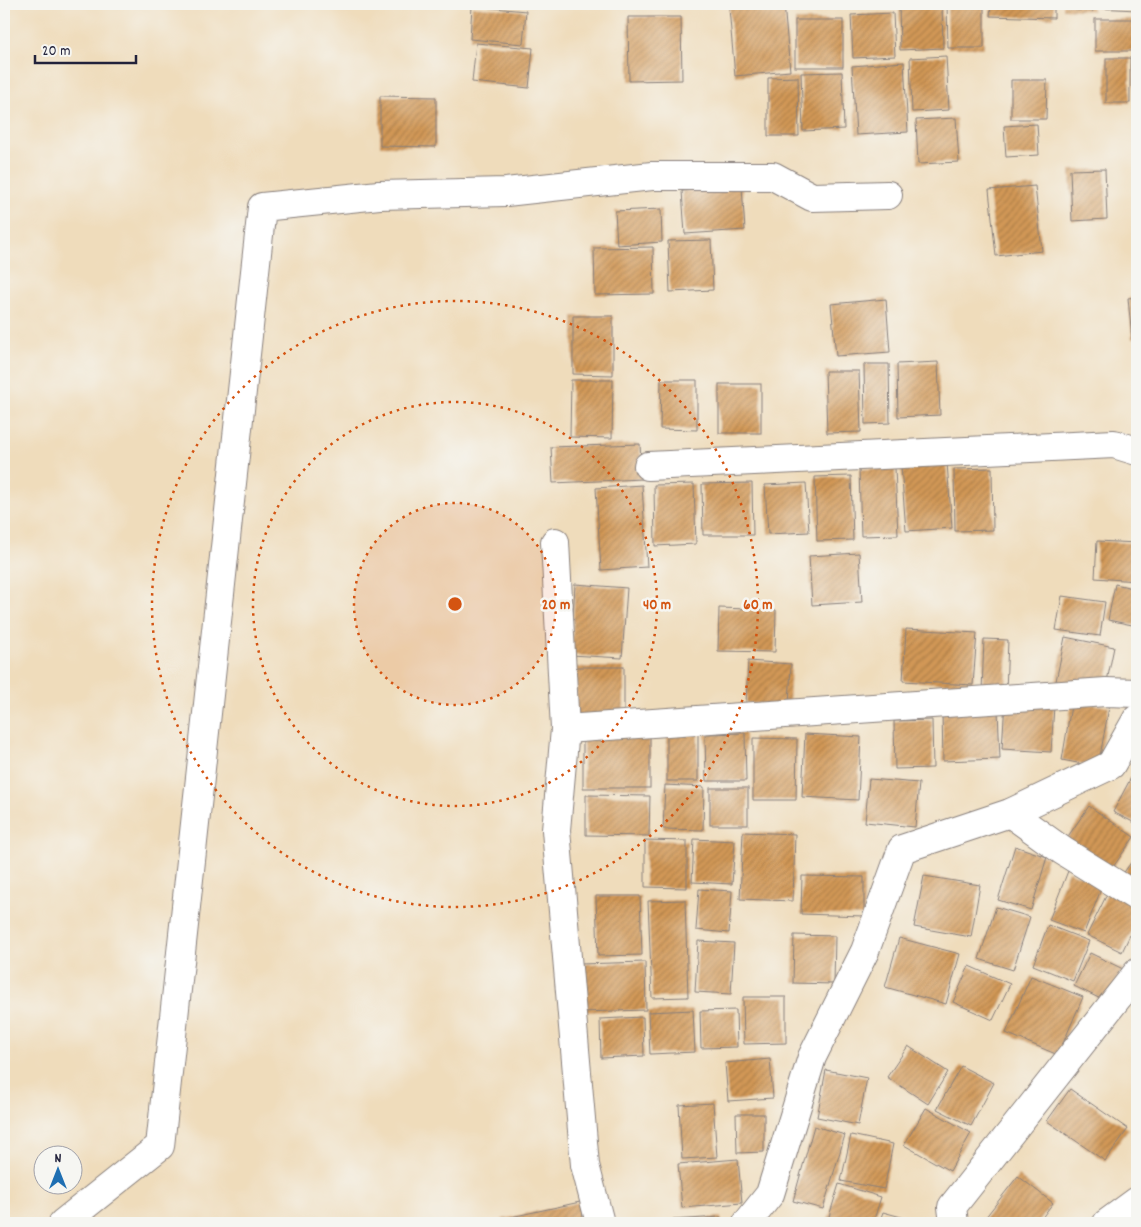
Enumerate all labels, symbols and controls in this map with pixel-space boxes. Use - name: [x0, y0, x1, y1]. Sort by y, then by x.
- scale bar: [35, 32, 136, 64]
- text: 20 m: [42, 41, 70, 63]
- centre of rings: [446, 595, 464, 613]
- text: 20 m: [542, 595, 570, 617]
- text: 40 m: [643, 595, 671, 617]
- text: 60 m: [743, 595, 773, 617]
- north arrow: [32, 1144, 82, 1194]
- text: N: [55, 1149, 62, 1169]

